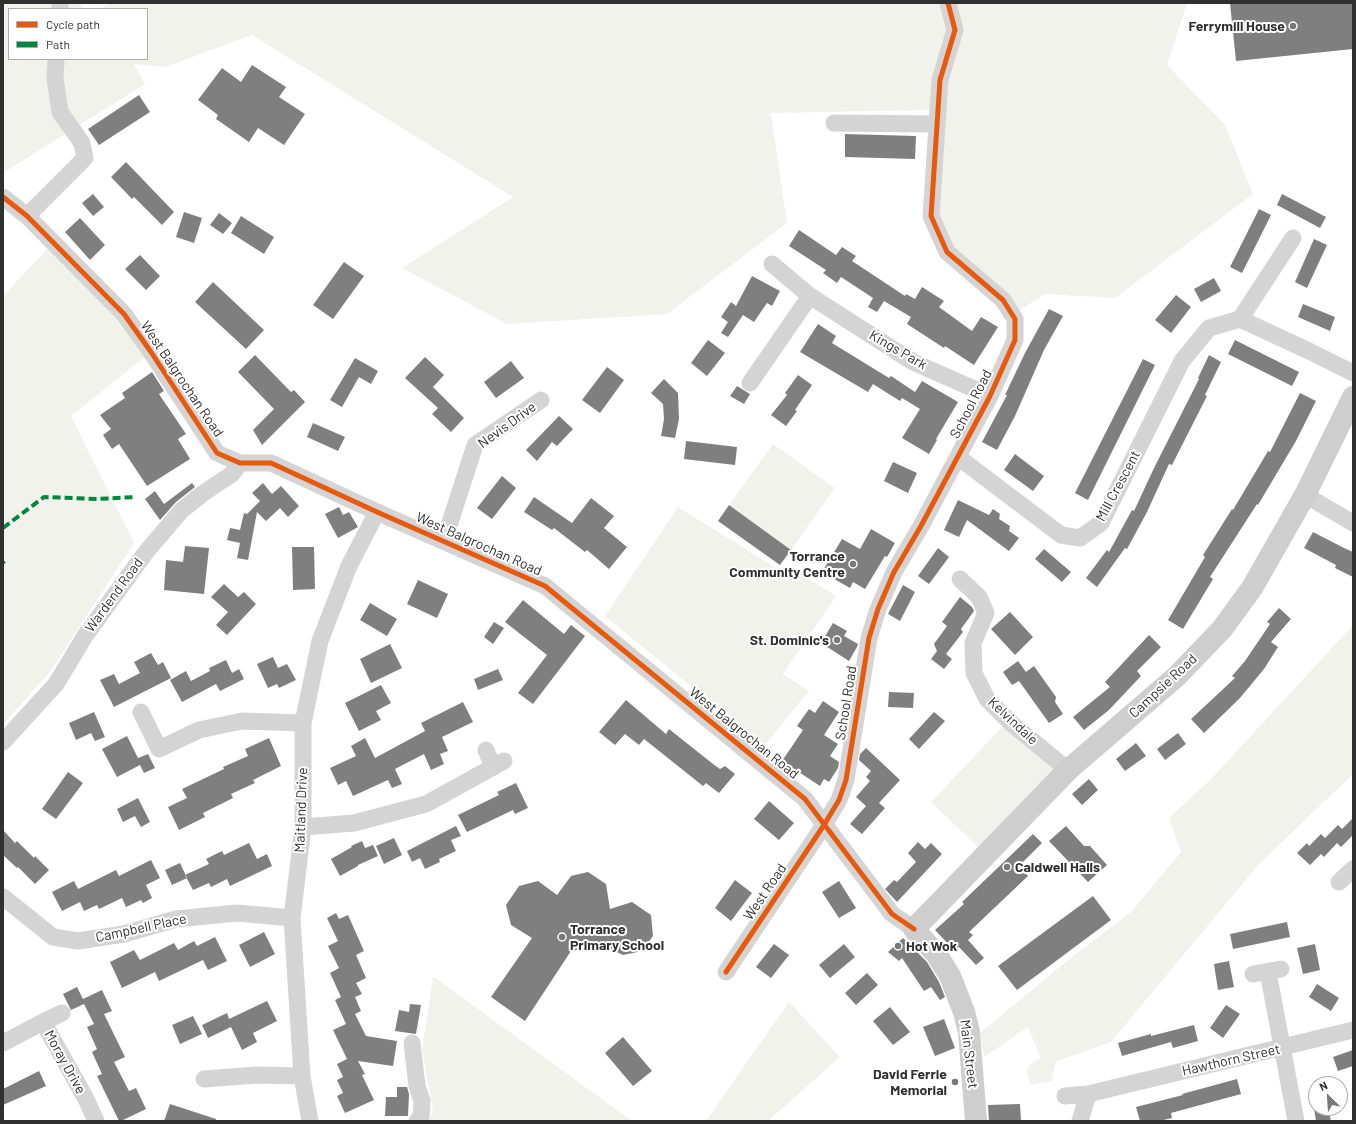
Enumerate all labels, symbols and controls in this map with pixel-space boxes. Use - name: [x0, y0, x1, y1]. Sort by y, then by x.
- legend: [8, 8, 148, 60]
- text: Cycle path: [46, 17, 100, 31]
- place label: Ferrymill House: [1189, 18, 1285, 34]
- marker: Ferrymill House: [1288, 21, 1298, 31]
- text: Path: [46, 37, 70, 51]
- street label: West Balgrochan Road: [137, 318, 227, 440]
- street label: Kings Park: [866, 327, 930, 373]
- street label: School Road: [946, 367, 996, 441]
- street label: Nevis Drive: [475, 398, 539, 452]
- street label: Mill Crescent: [1092, 448, 1144, 524]
- street label: West Balgrochan Road: [413, 509, 545, 579]
- place label: Torrance Community Centre: [729, 548, 845, 580]
- street label: Wardend Road: [81, 555, 147, 635]
- marker: Torrance Community Centre: [848, 559, 858, 569]
- place label: St. Dominic's: [750, 632, 829, 648]
- marker: St. Dominic's: [832, 635, 842, 645]
- street label: Campsie Road: [1126, 650, 1200, 722]
- street label: School Road: [832, 665, 860, 741]
- street label: West Balgrochan Road: [686, 684, 802, 782]
- street label: Kelvindale: [985, 694, 1041, 748]
- street label: Maitland Drive: [291, 767, 311, 853]
- place label: Caldwell Halls: [1015, 859, 1100, 875]
- street label: West Road: [740, 861, 790, 923]
- marker: Caldwell Halls: [1002, 862, 1012, 872]
- street label: Campbell Place: [94, 910, 188, 946]
- place label: Torrance Primary School: [570, 921, 664, 954]
- marker: Torrance Primary School: [557, 932, 567, 942]
- place label: Hot Wok: [906, 938, 957, 954]
- marker: Hot Wok: [893, 941, 903, 951]
- street label: Main Street: [956, 1019, 982, 1089]
- street label: Moray Drive: [41, 1027, 89, 1097]
- street label: Hawthorn Street: [1180, 1041, 1282, 1079]
- place label: David Ferrie Memorial: [873, 1066, 947, 1098]
- north arrow: [1308, 1076, 1348, 1116]
- marker: David Ferrie Memorial: [950, 1077, 960, 1087]
- text: N: [1317, 1078, 1329, 1093]

